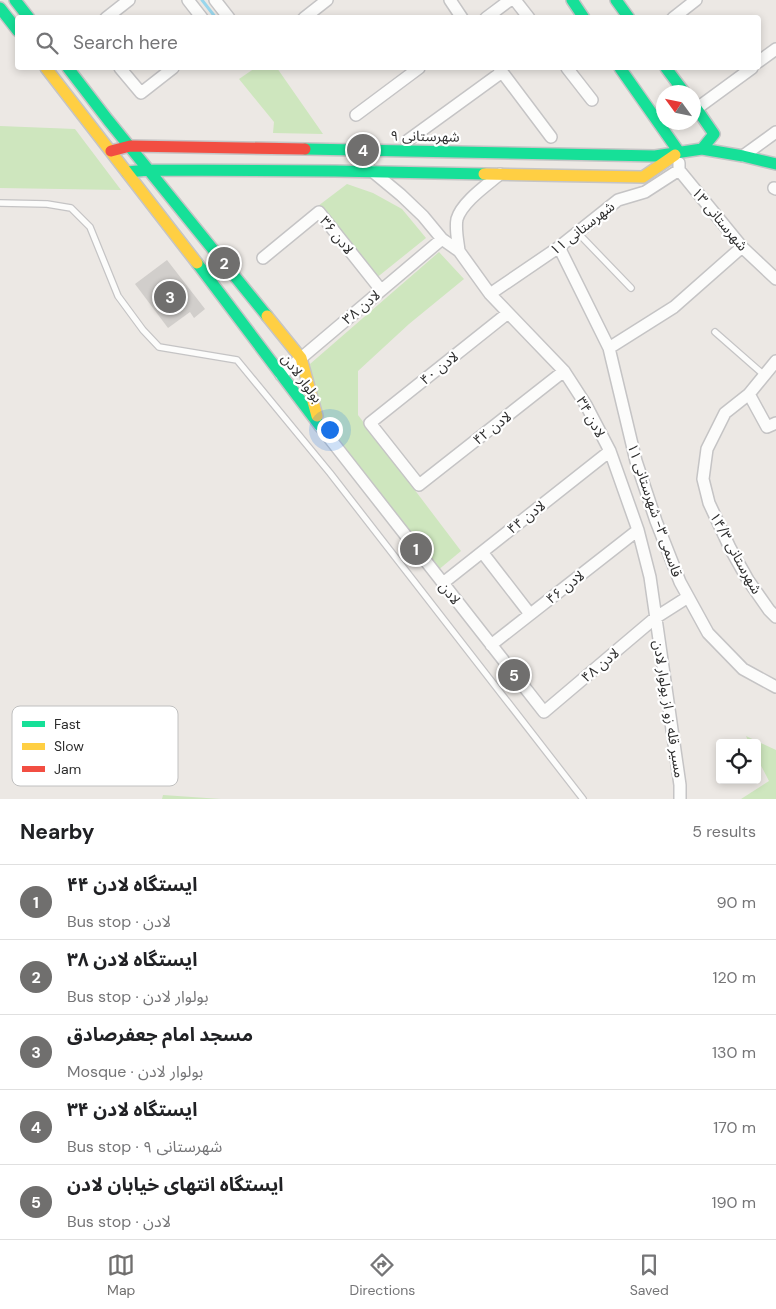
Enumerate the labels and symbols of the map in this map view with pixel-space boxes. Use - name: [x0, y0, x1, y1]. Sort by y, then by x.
- north arrow: [656, 85, 701, 130]
- street label: شهرستانی ۹: [390, 126, 460, 146]
- pin: 4: [347, 131, 379, 169]
- street label: شهرستانی ۱۳: [688, 184, 752, 254]
- street label: شهرستانی ۱۱: [546, 197, 618, 259]
- street label: لادن ۳۶: [316, 212, 358, 258]
- pin: 2: [208, 244, 240, 282]
- pin: 3: [154, 278, 186, 316]
- street label: لادن ۳۸: [338, 286, 384, 328]
- street label: لادن ۴۰: [416, 347, 462, 389]
- street label: بولوار لادن: [278, 350, 327, 406]
- street label: لادن ۳۴: [572, 393, 610, 441]
- street label: لادن ۴۲: [469, 407, 515, 449]
- your location: [317, 417, 343, 443]
- street label: قاسمی ۳- شهرستانی ۱۱: [624, 441, 686, 579]
- street label: لادن ۴۴: [503, 496, 549, 538]
- street label: شهرستانی ۱۴/۳: [706, 509, 766, 597]
- pin: 1: [400, 530, 432, 568]
- street label: لادن ۴۶: [542, 566, 588, 608]
- street label: لادن: [435, 578, 465, 608]
- street label: مسیر قله زو از بولوار لادن: [649, 639, 689, 779]
- street label: لادن ۴۸: [577, 644, 623, 686]
- pin: 5: [498, 656, 530, 694]
- legend: [12, 706, 178, 786]
- text: Fast: [54, 715, 81, 733]
- text: Slow: [54, 737, 84, 755]
- text: Jam: [54, 760, 81, 778]

